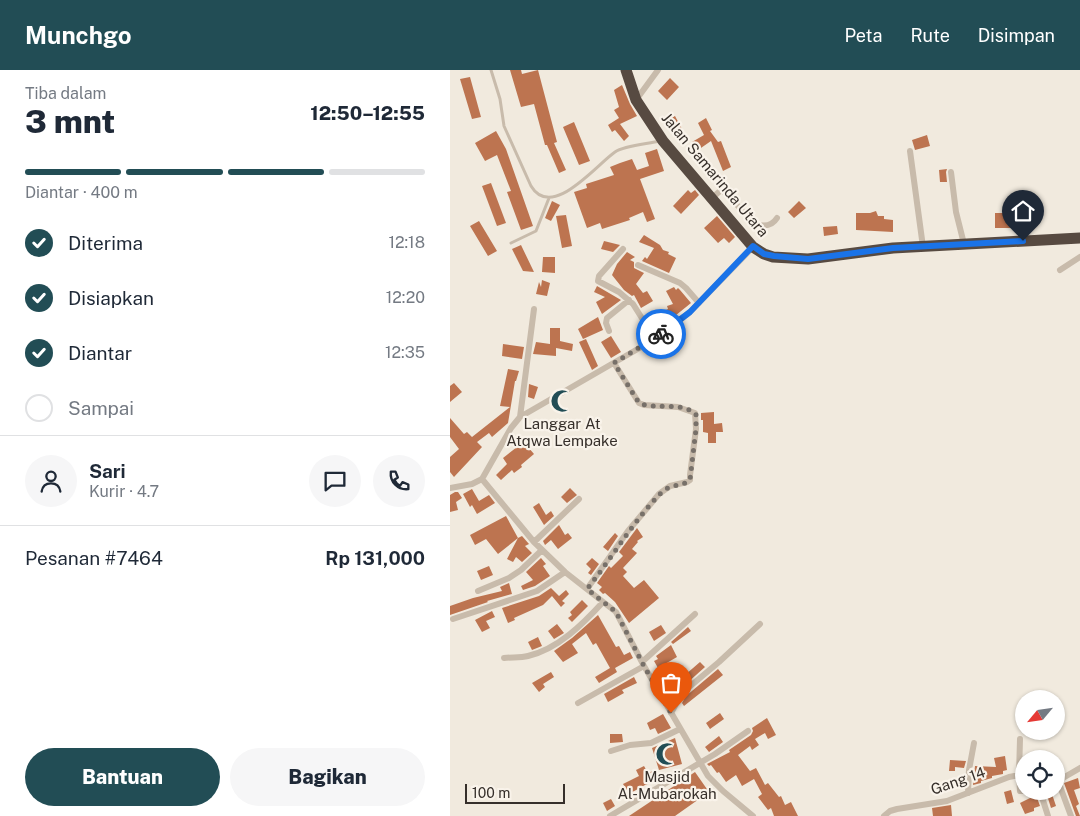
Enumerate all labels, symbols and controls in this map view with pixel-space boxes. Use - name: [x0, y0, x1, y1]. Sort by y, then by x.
- text: Munchgo: [25, 21, 131, 49]
- text: Peta: [844, 25, 882, 46]
- text: Rute: [910, 25, 950, 46]
- text: Disimpan: [978, 25, 1055, 46]
- text: Tiba dalam: [25, 84, 106, 103]
- text: 12:50–12:55: [310, 102, 425, 124]
- text: 3 mnt: [25, 103, 115, 140]
- street label: Jalan Samarinda Utara: [659, 109, 772, 240]
- text: Diantar · 400 m: [25, 183, 138, 202]
- pin: [1002, 190, 1044, 241]
- icon: home: [1009, 197, 1037, 225]
- icon: check: [25, 229, 53, 257]
- text: Diterima: [68, 232, 143, 254]
- text: 12:18: [388, 233, 425, 252]
- icon: check: [25, 284, 53, 312]
- text: Disiapkan: [68, 287, 154, 309]
- text: 12:20: [386, 288, 425, 307]
- courier: [636, 309, 686, 359]
- icon: bike: [647, 320, 675, 348]
- icon: check: [25, 339, 53, 367]
- text: Diantar: [68, 342, 132, 364]
- text: 12:35: [385, 343, 425, 362]
- mosque icon: Langgar At Atqwa Lempake: [549, 388, 575, 414]
- text: Sampai: [68, 397, 134, 419]
- place label: Langgar At Atqwa Lempake: [506, 415, 618, 449]
- button: person: [25, 455, 77, 507]
- button: chat: [309, 455, 361, 507]
- button: phone: [373, 455, 425, 507]
- text: Sari: [89, 460, 126, 482]
- text: Kurir · 4.7: [89, 482, 159, 501]
- text: Pesanan #7464: [25, 547, 163, 569]
- text: Rp 131,000: [325, 547, 425, 569]
- pin: [650, 662, 692, 713]
- icon: bag: [657, 669, 685, 697]
- north arrow: [1015, 690, 1065, 740]
- map controls: [1015, 690, 1065, 800]
- mosque icon: Masjid Al-Mubarokah: [654, 741, 680, 767]
- button: Bantuan: [25, 748, 220, 806]
- button: Bagikan: [230, 748, 425, 806]
- button: locate: [1015, 750, 1065, 800]
- street label: Gang 14: [928, 763, 987, 798]
- place label: Masjid Al-Mubarokah: [617, 768, 717, 802]
- scale bar: [465, 781, 565, 804]
- text: 100 m: [472, 785, 510, 801]

